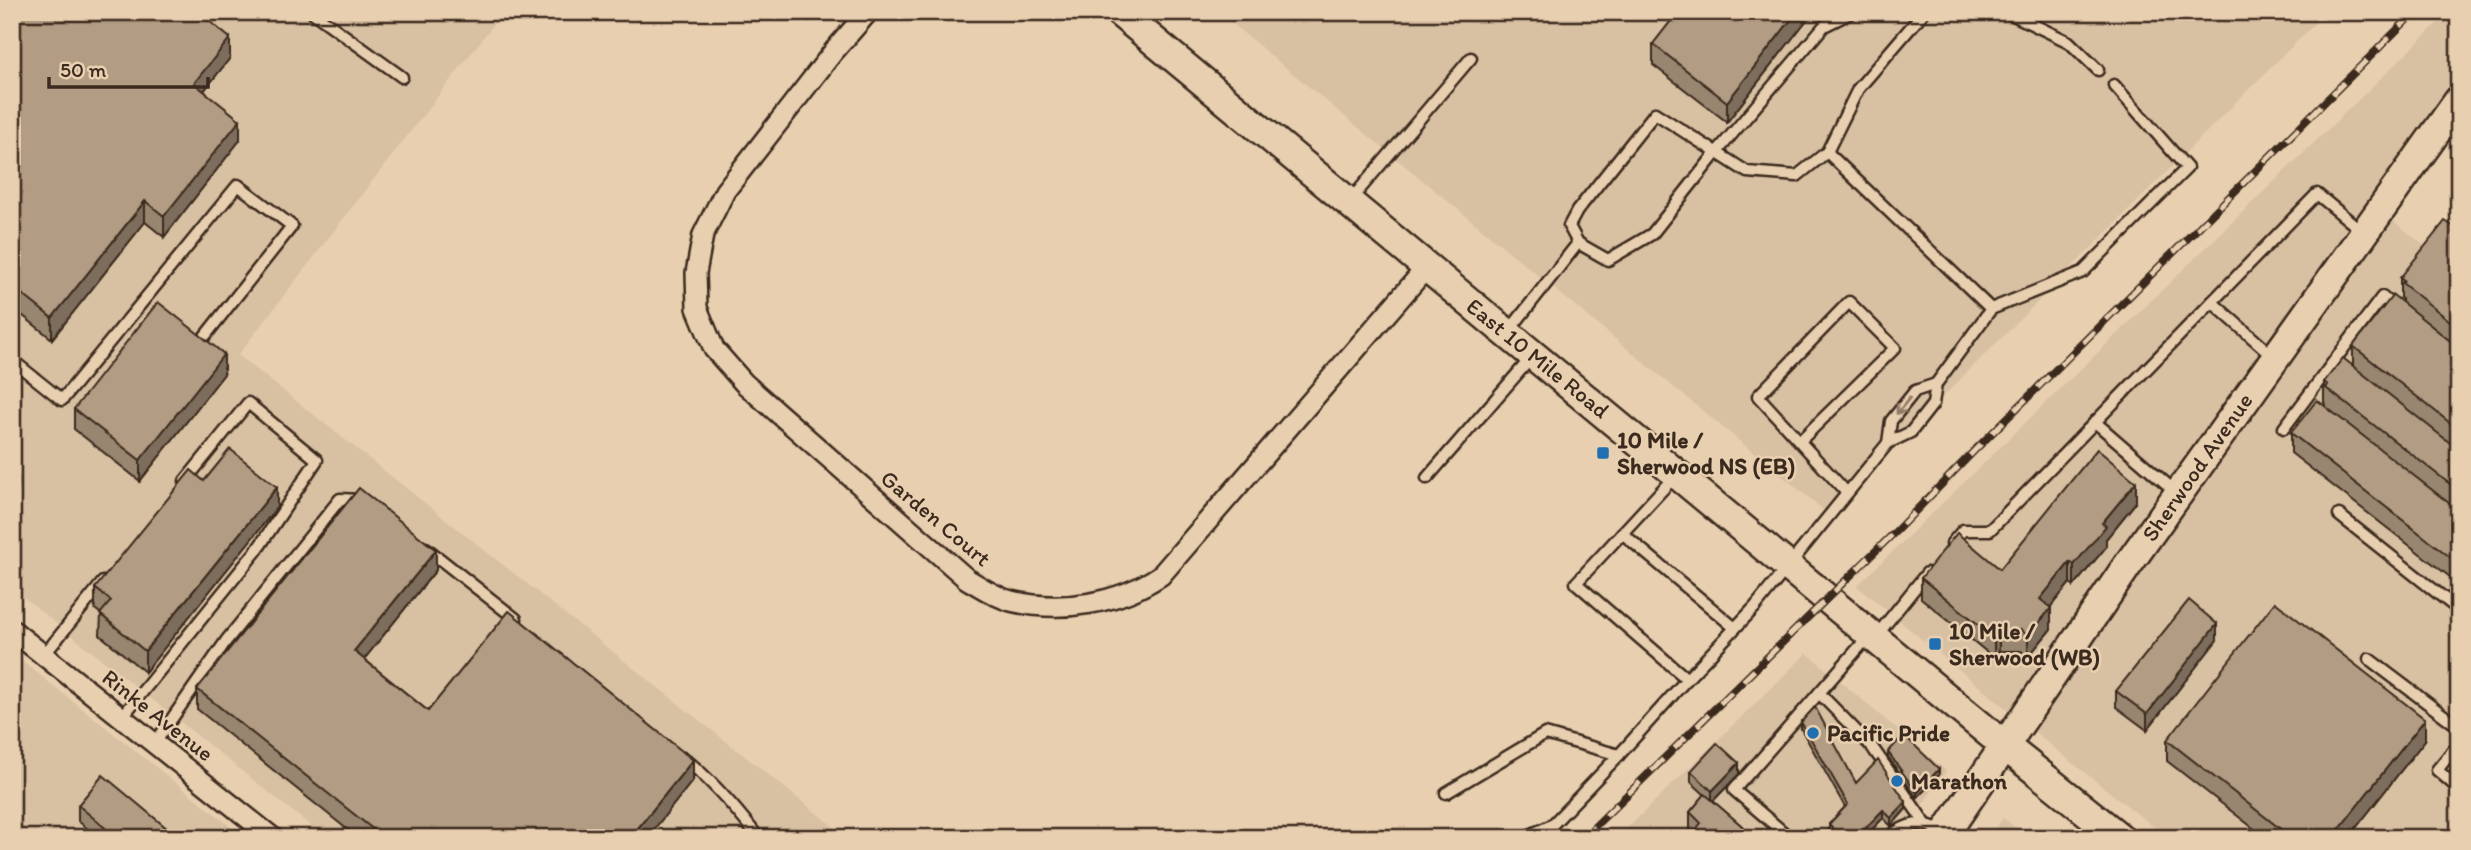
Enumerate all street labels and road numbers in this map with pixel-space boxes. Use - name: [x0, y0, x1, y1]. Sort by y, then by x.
- street label: East 10 Mile Road: [1461, 292, 1615, 424]
- street label: Sherwood Avenue: [2135, 387, 2259, 547]
- street label: Garden Court: [875, 464, 997, 572]
- street label: Rinke Avenue: [97, 663, 219, 767]

